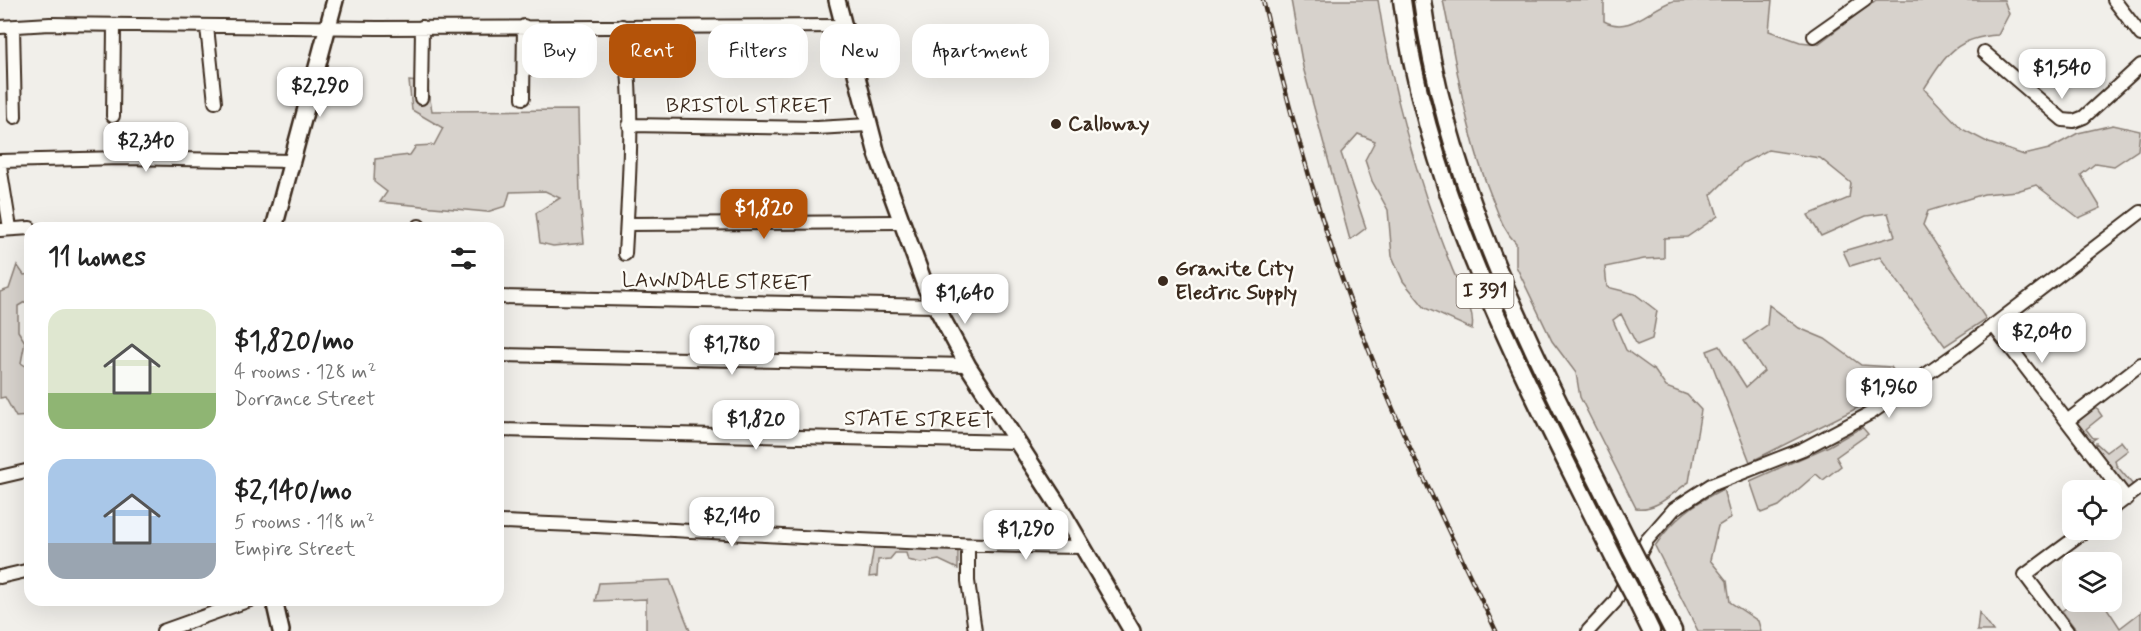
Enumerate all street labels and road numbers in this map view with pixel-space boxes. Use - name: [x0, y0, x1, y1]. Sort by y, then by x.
- street label: BRISTOL STREET: [666, 92, 832, 120]
- street label: LAWNDALE STREET: [622, 266, 812, 298]
- road number: I 391: [1456, 274, 1514, 308]
- street label: STATE STREET: [844, 405, 994, 435]

